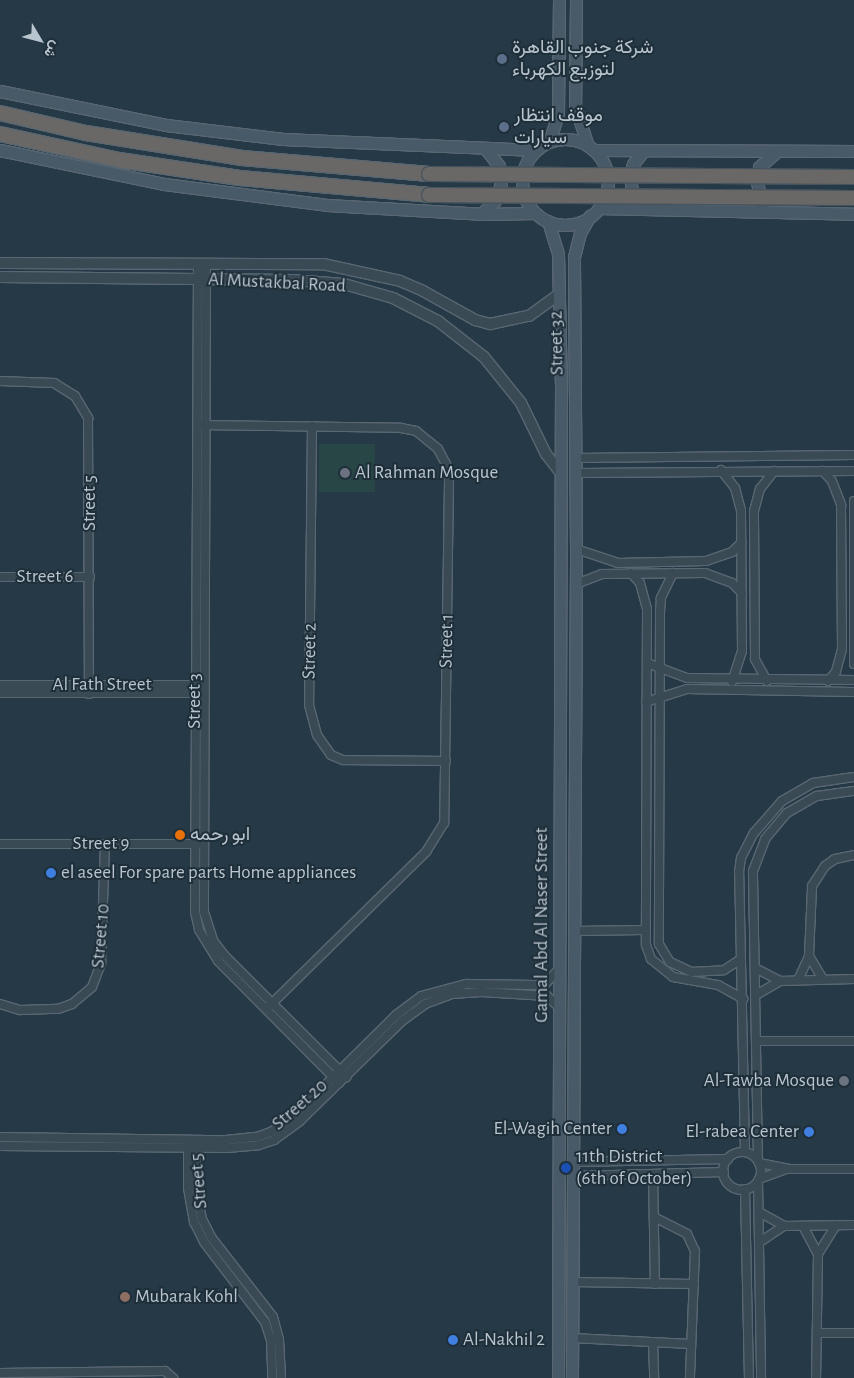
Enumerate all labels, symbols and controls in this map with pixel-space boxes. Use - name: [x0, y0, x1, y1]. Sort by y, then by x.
- north arrow: [15, 15, 65, 65]
- place label: شركة جنوب القاهرة لتوزيع الكهرباء: [512, 37, 654, 81]
- text: ش: [41, 38, 63, 60]
- marker: شركة جنوب القاهرة لتوزيع الكهرباء: [496, 53, 508, 65]
- place label: موقف انتظار سيارات: [514, 105, 603, 149]
- marker: موقف انتظار سيارات: [498, 121, 510, 133]
- street label: Al Mustakbal Road: [208, 268, 346, 298]
- street label: Street 32: [545, 311, 569, 375]
- place label: Al Rahman Mosque: [355, 462, 498, 484]
- marker: Al Rahman Mosque: [339, 467, 351, 479]
- street label: Street 5: [79, 475, 101, 531]
- street label: Street 6: [17, 566, 73, 588]
- street label: Street 1: [435, 614, 459, 668]
- street label: Street 2: [298, 623, 322, 679]
- street label: Street 3: [184, 673, 206, 729]
- street label: Al Fath Street: [52, 674, 152, 696]
- place label: ابو رحمه: [190, 824, 250, 846]
- street label: Gamal Abd Al Naser Street: [531, 827, 553, 1023]
- marker: ابو رحمه: [174, 829, 186, 841]
- street label: Street 9: [73, 833, 129, 855]
- place label: el aseel For spare parts Home appliances: [61, 862, 356, 884]
- marker: el aseel For spare parts Home appliances: [45, 867, 57, 879]
- street label: Street 10: [87, 903, 115, 969]
- place label: Al-Tawba Mosque: [704, 1070, 834, 1092]
- street label: Street 20: [267, 1075, 333, 1135]
- marker: Al-Tawba Mosque: [838, 1075, 850, 1087]
- place label: El-Wagih Center: [494, 1118, 612, 1140]
- place label: El-rabea Center: [685, 1121, 799, 1143]
- marker: El-Wagih Center: [616, 1123, 628, 1135]
- marker: El-rabea Center: [803, 1126, 815, 1138]
- place label: 11th District (6th of October): [576, 1146, 692, 1190]
- street label: Street 5: [185, 1152, 213, 1210]
- marker: 11th District (6th of October): [560, 1162, 572, 1174]
- place label: Mubarak Kohl: [135, 1286, 238, 1308]
- marker: Mubarak Kohl: [119, 1291, 131, 1303]
- place label: Al-Nakhil 2: [463, 1329, 545, 1351]
- marker: Al-Nakhil 2: [447, 1334, 459, 1346]

